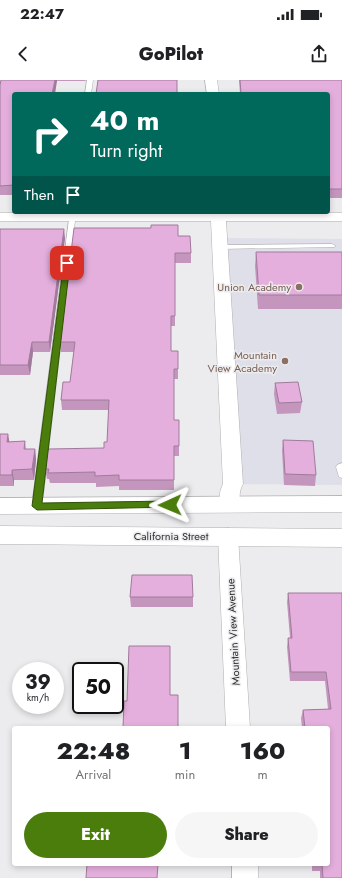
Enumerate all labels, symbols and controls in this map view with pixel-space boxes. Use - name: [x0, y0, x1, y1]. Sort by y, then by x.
- text: 22:47: [20, 3, 64, 25]
- text: GoPilot: [139, 41, 203, 67]
- icon: back: [12, 43, 34, 65]
- icon: share: [308, 43, 330, 65]
- text: 40 m: [90, 100, 159, 141]
- icon: right: [24, 108, 76, 160]
- text: Turn right: [90, 138, 162, 164]
- text: Then: [24, 184, 54, 206]
- icon: arrive: [62, 184, 84, 206]
- pin: [50, 246, 84, 280]
- icon: arrive: [56, 252, 78, 274]
- place label: Union Academy: [217, 279, 291, 295]
- marker: Union Academy: [294, 282, 304, 292]
- place label: Mountain View Academy: [207, 347, 277, 376]
- marker: Mountain View Academy: [280, 356, 290, 366]
- position arrow: [149, 484, 191, 526]
- street label: California Street: [134, 528, 209, 544]
- street label: Mountain View Avenue: [222, 578, 244, 686]
- speed limit sign: 50: [72, 662, 124, 714]
- text: 39: [25, 668, 51, 697]
- text: km/h: [27, 690, 49, 705]
- text: 22:48: [57, 733, 130, 768]
- text: 1: [179, 733, 191, 768]
- text: 160: [240, 733, 285, 768]
- text: Arrival: [76, 765, 111, 784]
- text: min: [175, 765, 195, 784]
- text: m: [258, 765, 268, 784]
- button: Exit: [24, 812, 167, 858]
- button: Share: [175, 812, 318, 858]

